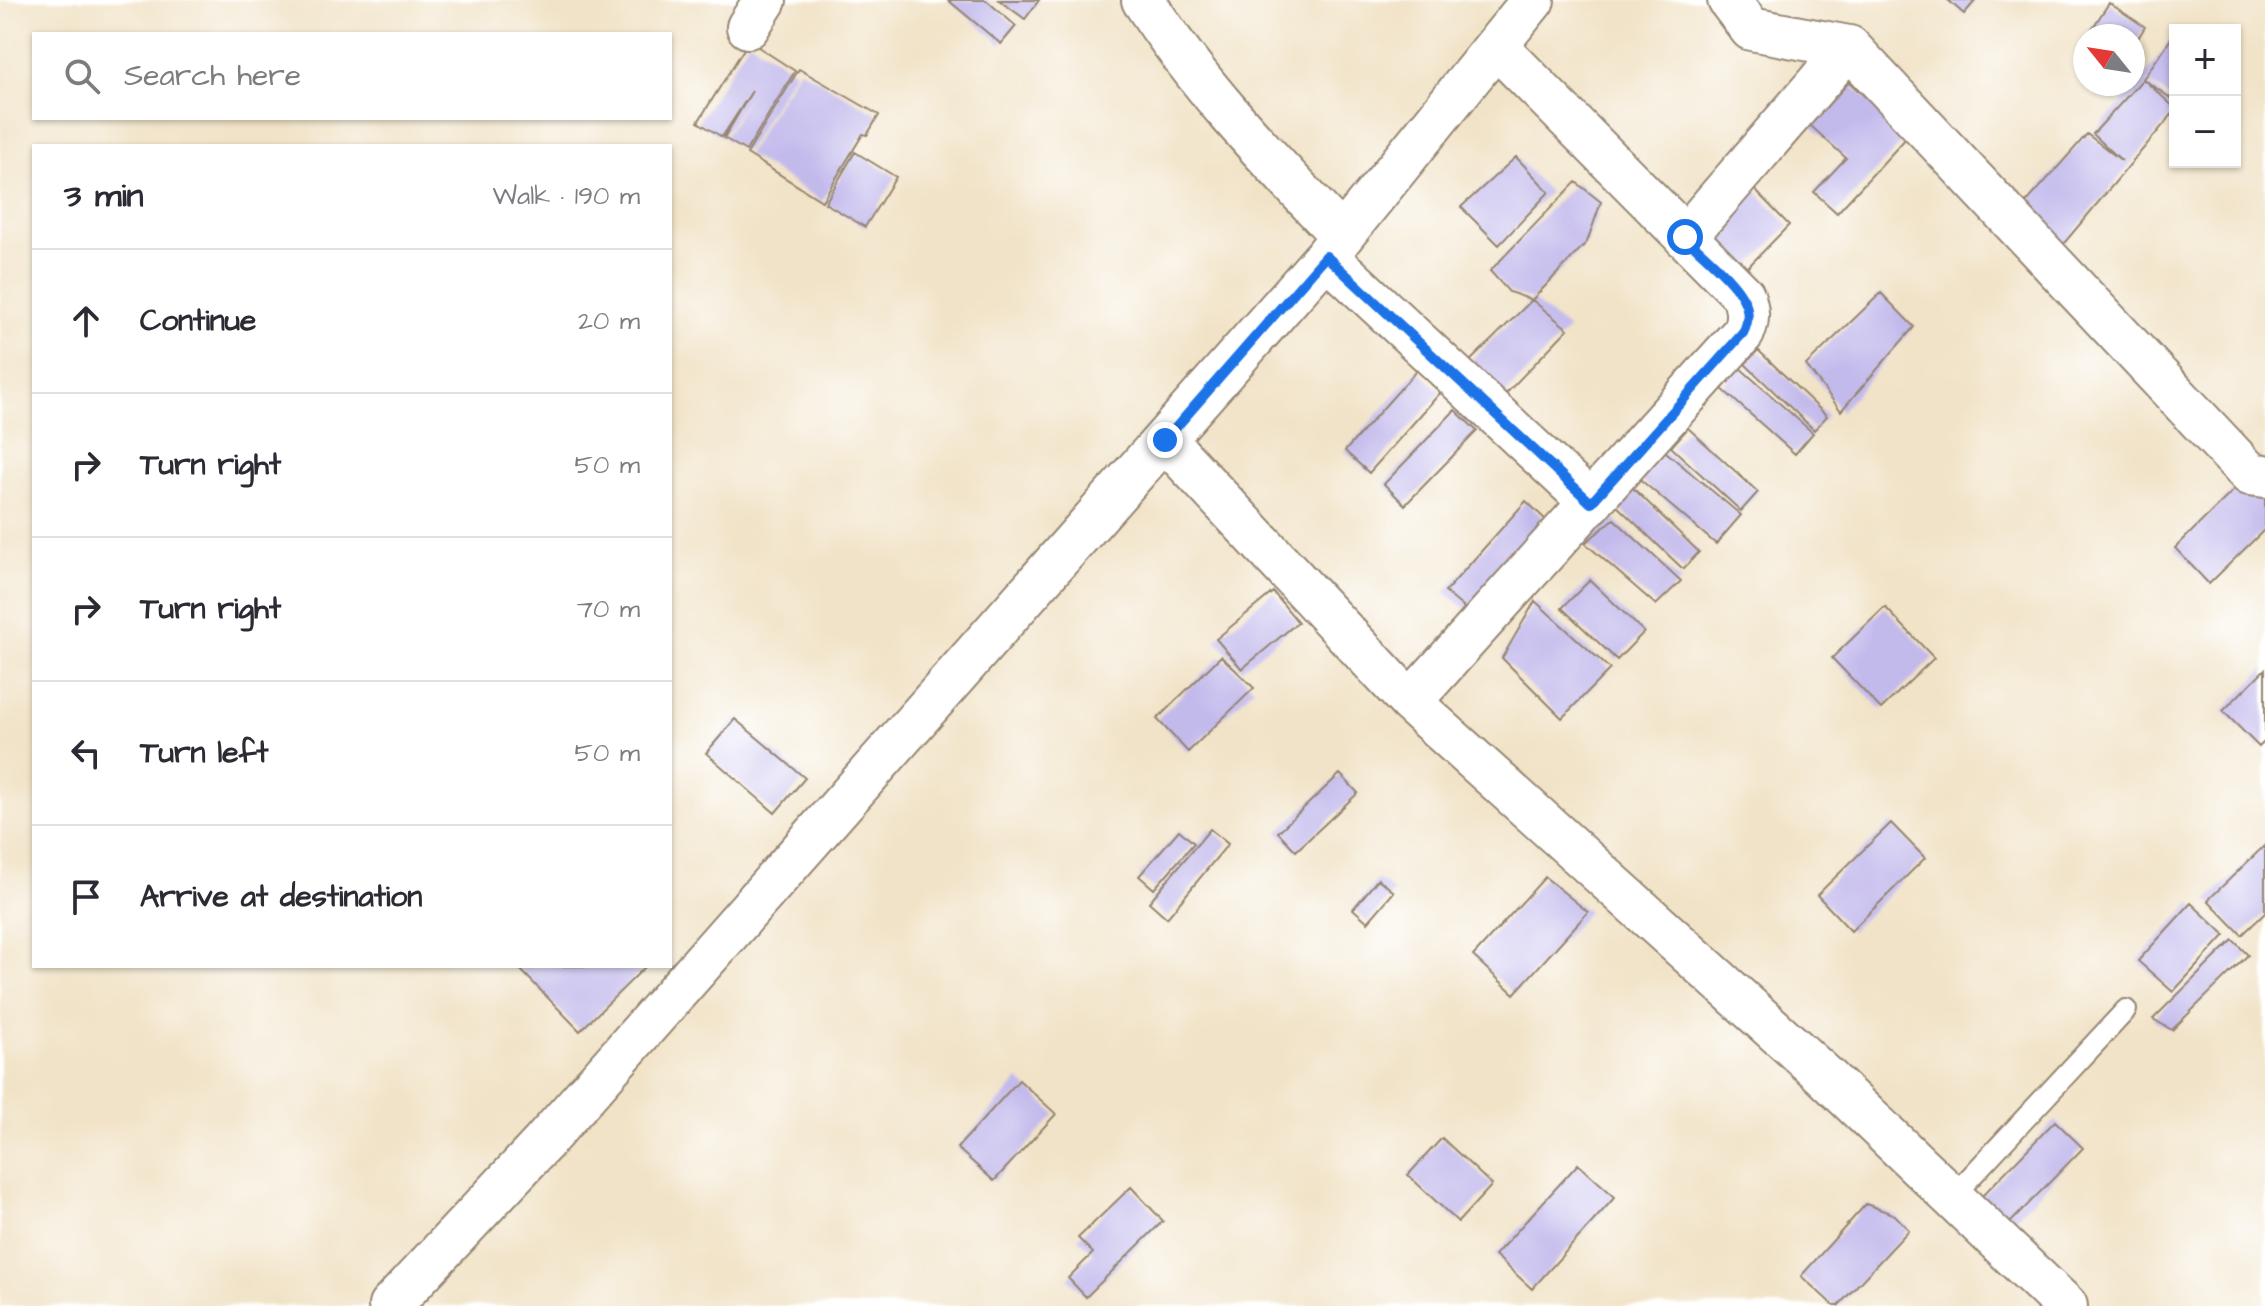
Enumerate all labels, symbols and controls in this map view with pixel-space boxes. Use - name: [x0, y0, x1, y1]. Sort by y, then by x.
- north arrow: [2073, 24, 2145, 96]
- map controls: [2169, 24, 2241, 168]
- button: +: [2169, 24, 2241, 96]
- search box: [32, 32, 672, 120]
- icon: search: [60, 54, 104, 98]
- text: Search here: [124, 55, 301, 97]
- button: −: [2169, 96, 2241, 168]
- text: 3 min: [64, 172, 144, 220]
- text: Walk · 190 m: [493, 178, 640, 214]
- route start: [1667, 219, 1703, 255]
- icon: ahead: [64, 299, 108, 343]
- text: Continue: [140, 300, 256, 342]
- text: 20 m: [578, 303, 640, 339]
- route end: [1147, 422, 1183, 458]
- icon: right: [64, 443, 108, 487]
- text: Turn right: [140, 444, 281, 486]
- text: 50 m: [575, 447, 640, 483]
- icon: right: [64, 587, 108, 631]
- text: Turn right: [140, 588, 281, 630]
- text: 70 m: [577, 591, 640, 627]
- icon: left: [64, 731, 108, 775]
- text: Turn left: [140, 732, 268, 774]
- text: 50 m: [575, 735, 640, 771]
- icon: arrive: [64, 875, 108, 919]
- text: Arrive at destination: [140, 876, 422, 918]

